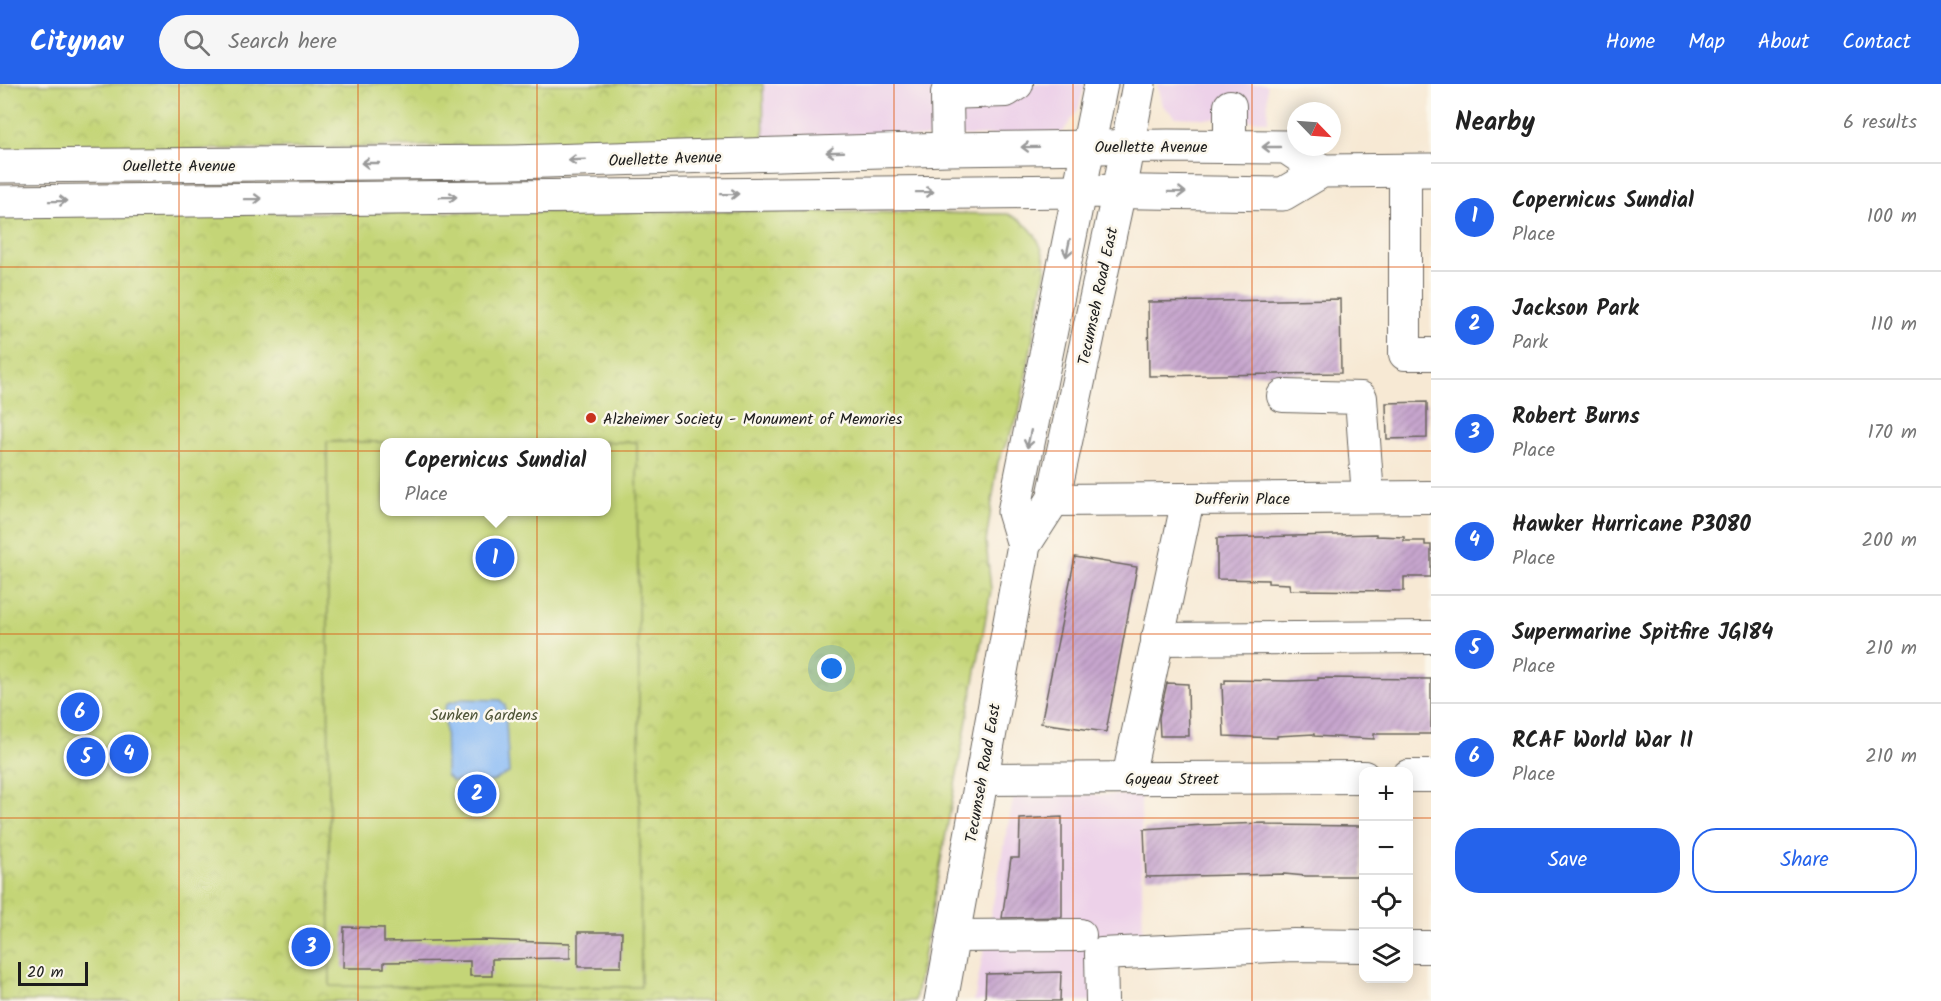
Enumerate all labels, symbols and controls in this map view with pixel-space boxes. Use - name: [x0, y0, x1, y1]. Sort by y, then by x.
- search box: [159, 15, 579, 69]
- text: Citynav: [30, 20, 123, 65]
- text: Search here: [228, 25, 337, 60]
- icon: search: [180, 26, 213, 59]
- text: Home: [1606, 26, 1655, 59]
- text: Map: [1688, 26, 1725, 59]
- text: About: [1758, 26, 1809, 59]
- text: Contact: [1842, 26, 1911, 59]
- north arrow: [1287, 102, 1341, 156]
- text: Nearby: [1455, 102, 1535, 144]
- text: 6 results: [1843, 107, 1917, 139]
- street label: Ouellette Avenue: [1095, 135, 1207, 160]
- one-way arrow: [1262, 141, 1282, 153]
- one-way arrow: [1020, 142, 1040, 153]
- street label: Ouellette Avenue: [608, 145, 722, 174]
- one-way arrow: [825, 147, 845, 158]
- street label: Ouellette Avenue: [123, 154, 235, 179]
- one-way arrow: [567, 155, 587, 166]
- one-way arrow: [361, 158, 381, 169]
- text: Copernicus Sundial: [1512, 184, 1694, 219]
- one-way arrow: [914, 186, 934, 198]
- one-way arrow: [1167, 186, 1187, 198]
- one-way arrow: [719, 188, 739, 200]
- one-way arrow: [438, 191, 458, 203]
- one-way arrow: [243, 193, 263, 205]
- one-way arrow: [48, 195, 68, 207]
- text: 1: [1471, 201, 1478, 233]
- text: 100 m: [1867, 201, 1917, 233]
- text: Place: [1512, 219, 1555, 251]
- street label: Tecumseh Road East: [1072, 224, 1125, 368]
- one-way arrow: [1062, 238, 1073, 257]
- text: Jackson Park: [1512, 292, 1639, 327]
- text: 2: [1469, 309, 1480, 341]
- text: 110 m: [1871, 309, 1917, 341]
- text: Park: [1512, 327, 1548, 359]
- text: Robert Burns: [1512, 400, 1640, 435]
- place label: Alzheimer Society - Monument of Memories: [603, 407, 903, 432]
- marker: Alzheimer Society - Monument of Memories: [584, 411, 598, 425]
- text: 3: [1469, 417, 1480, 449]
- text: 170 m: [1868, 417, 1917, 449]
- one-way arrow: [1023, 429, 1034, 448]
- text: Place: [1512, 435, 1555, 467]
- popup: [380, 438, 611, 516]
- text: Copernicus Sundial: [405, 444, 586, 479]
- text: Place: [405, 479, 448, 511]
- street label: Dufferin Place: [1194, 487, 1290, 512]
- text: Hawker Hurricane P3080: [1512, 508, 1751, 543]
- text: 4: [1469, 525, 1480, 557]
- text: 200 m: [1861, 525, 1917, 557]
- pin: 1: [476, 536, 514, 580]
- text: Place: [1512, 543, 1555, 575]
- text: Supermarine Spitfire JG184: [1512, 616, 1773, 651]
- text: 5: [1469, 633, 1480, 665]
- text: 210 m: [1865, 633, 1917, 665]
- text: Place: [1512, 651, 1555, 683]
- your location: [817, 654, 846, 683]
- pin: 6: [60, 690, 100, 734]
- street label: Tecumseh Road East: [959, 701, 1008, 845]
- park label: Sunken Gardens: [430, 703, 538, 728]
- text: RCAF World War II: [1512, 724, 1693, 759]
- pin: 4: [110, 732, 148, 776]
- pin: 5: [66, 734, 106, 780]
- text: 6: [1469, 741, 1480, 773]
- text: 210 m: [1865, 741, 1917, 773]
- text: Place: [1512, 759, 1555, 791]
- street label: Goyeau Street: [1125, 767, 1220, 792]
- map controls: [1359, 767, 1413, 983]
- button: +: [1359, 767, 1413, 821]
- pin: 2: [458, 772, 496, 816]
- button: −: [1359, 821, 1413, 875]
- button: Save: [1455, 828, 1680, 893]
- button: Share: [1692, 828, 1917, 893]
- button: locate: [1359, 875, 1413, 929]
- pin: 3: [292, 924, 330, 970]
- button: layers: [1359, 929, 1413, 983]
- scale bar: [18, 959, 88, 986]
- text: 20 m: [27, 960, 63, 985]

